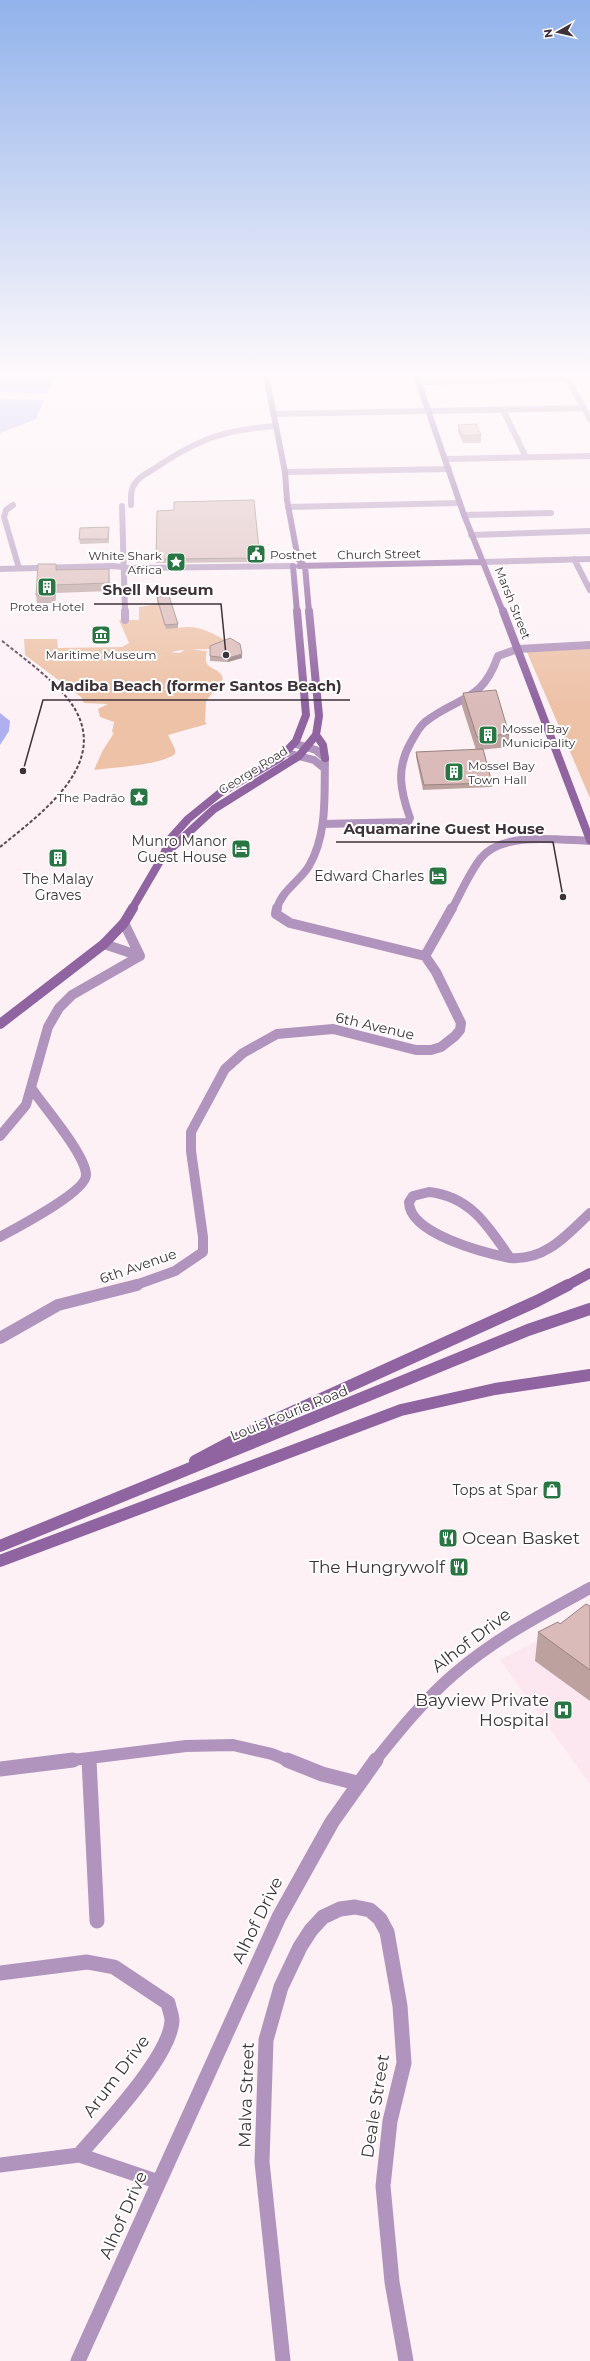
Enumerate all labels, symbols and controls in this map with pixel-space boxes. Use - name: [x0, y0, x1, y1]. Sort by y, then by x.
- north arrow: [538, 12, 578, 52]
- text: N: [541, 28, 556, 39]
- public building icon: Postnet: [245, 543, 267, 565]
- street label: Church Street: [337, 546, 421, 562]
- place label: Postnet: [270, 547, 317, 562]
- place label: White Shark Africa: [88, 548, 163, 577]
- place icon: White Shark Africa: [165, 551, 187, 573]
- street label: Marsh Street: [492, 565, 534, 641]
- building icon: Protea Hotel: [36, 576, 58, 598]
- callout: Shell Museum: [94, 577, 221, 604]
- text: Shell Museum: [103, 580, 213, 599]
- place label: Protea Hotel: [10, 599, 84, 614]
- museum icon: Maritime Museum: [90, 624, 112, 646]
- place label: Maritime Museum: [45, 647, 157, 662]
- callout: Madiba Beach (former Santos Beach): [43, 673, 350, 700]
- text: Madiba Beach (former Santos Beach): [50, 676, 342, 695]
- place label: Mossel Bay Municipality: [502, 721, 576, 750]
- building icon: Mossel Bay Municipality: [477, 724, 499, 746]
- street label: George Road: [216, 743, 290, 797]
- place label: Mossel Bay Town Hall: [468, 758, 535, 787]
- building icon: Mossel Bay Town Hall: [443, 761, 465, 783]
- place icon: The Padrão: [128, 786, 150, 808]
- place label: The Padrão: [57, 790, 125, 805]
- callout: Aquamarine Guest House: [336, 815, 553, 842]
- text: Aquamarine Guest House: [342, 819, 545, 838]
- place label: Munro Manor Guest House: [131, 832, 227, 866]
- hotel icon: Munro Manor Guest House: [230, 838, 252, 860]
- building icon: The Malay Graves: [47, 847, 69, 869]
- hotel icon: Edward Charles: [427, 865, 449, 887]
- place label: Edward Charles: [314, 867, 424, 885]
- place label: The Malay Graves: [23, 870, 94, 904]
- street label: 6th Avenue: [334, 1008, 416, 1044]
- street label: 6th Avenue: [97, 1244, 179, 1288]
- street label: Louis Fourie Road: [227, 1381, 351, 1445]
- shop icon: Tops at Spar: [541, 1479, 563, 1501]
- place label: Tops at Spar: [452, 1481, 538, 1499]
- restaurant icon: Ocean Basket: [437, 1527, 459, 1549]
- place label: Ocean Basket: [462, 1528, 580, 1548]
- restaurant icon: The Hungrywolf: [448, 1556, 470, 1578]
- place label: The Hungrywolf: [309, 1557, 446, 1577]
- street label: Alhof Drive: [428, 1604, 514, 1676]
- place label: Bayview Private Hospital: [415, 1690, 549, 1730]
- hospital icon: Bayview Private Hospital: [552, 1699, 574, 1721]
- street label: Alhof Drive: [227, 1874, 287, 1966]
- street label: Arum Drive: [79, 2031, 153, 2121]
- street label: Malva Street: [234, 2042, 258, 2148]
- street label: Deale Street: [357, 2053, 393, 2159]
- street label: Alhof Drive: [95, 2168, 151, 2262]

